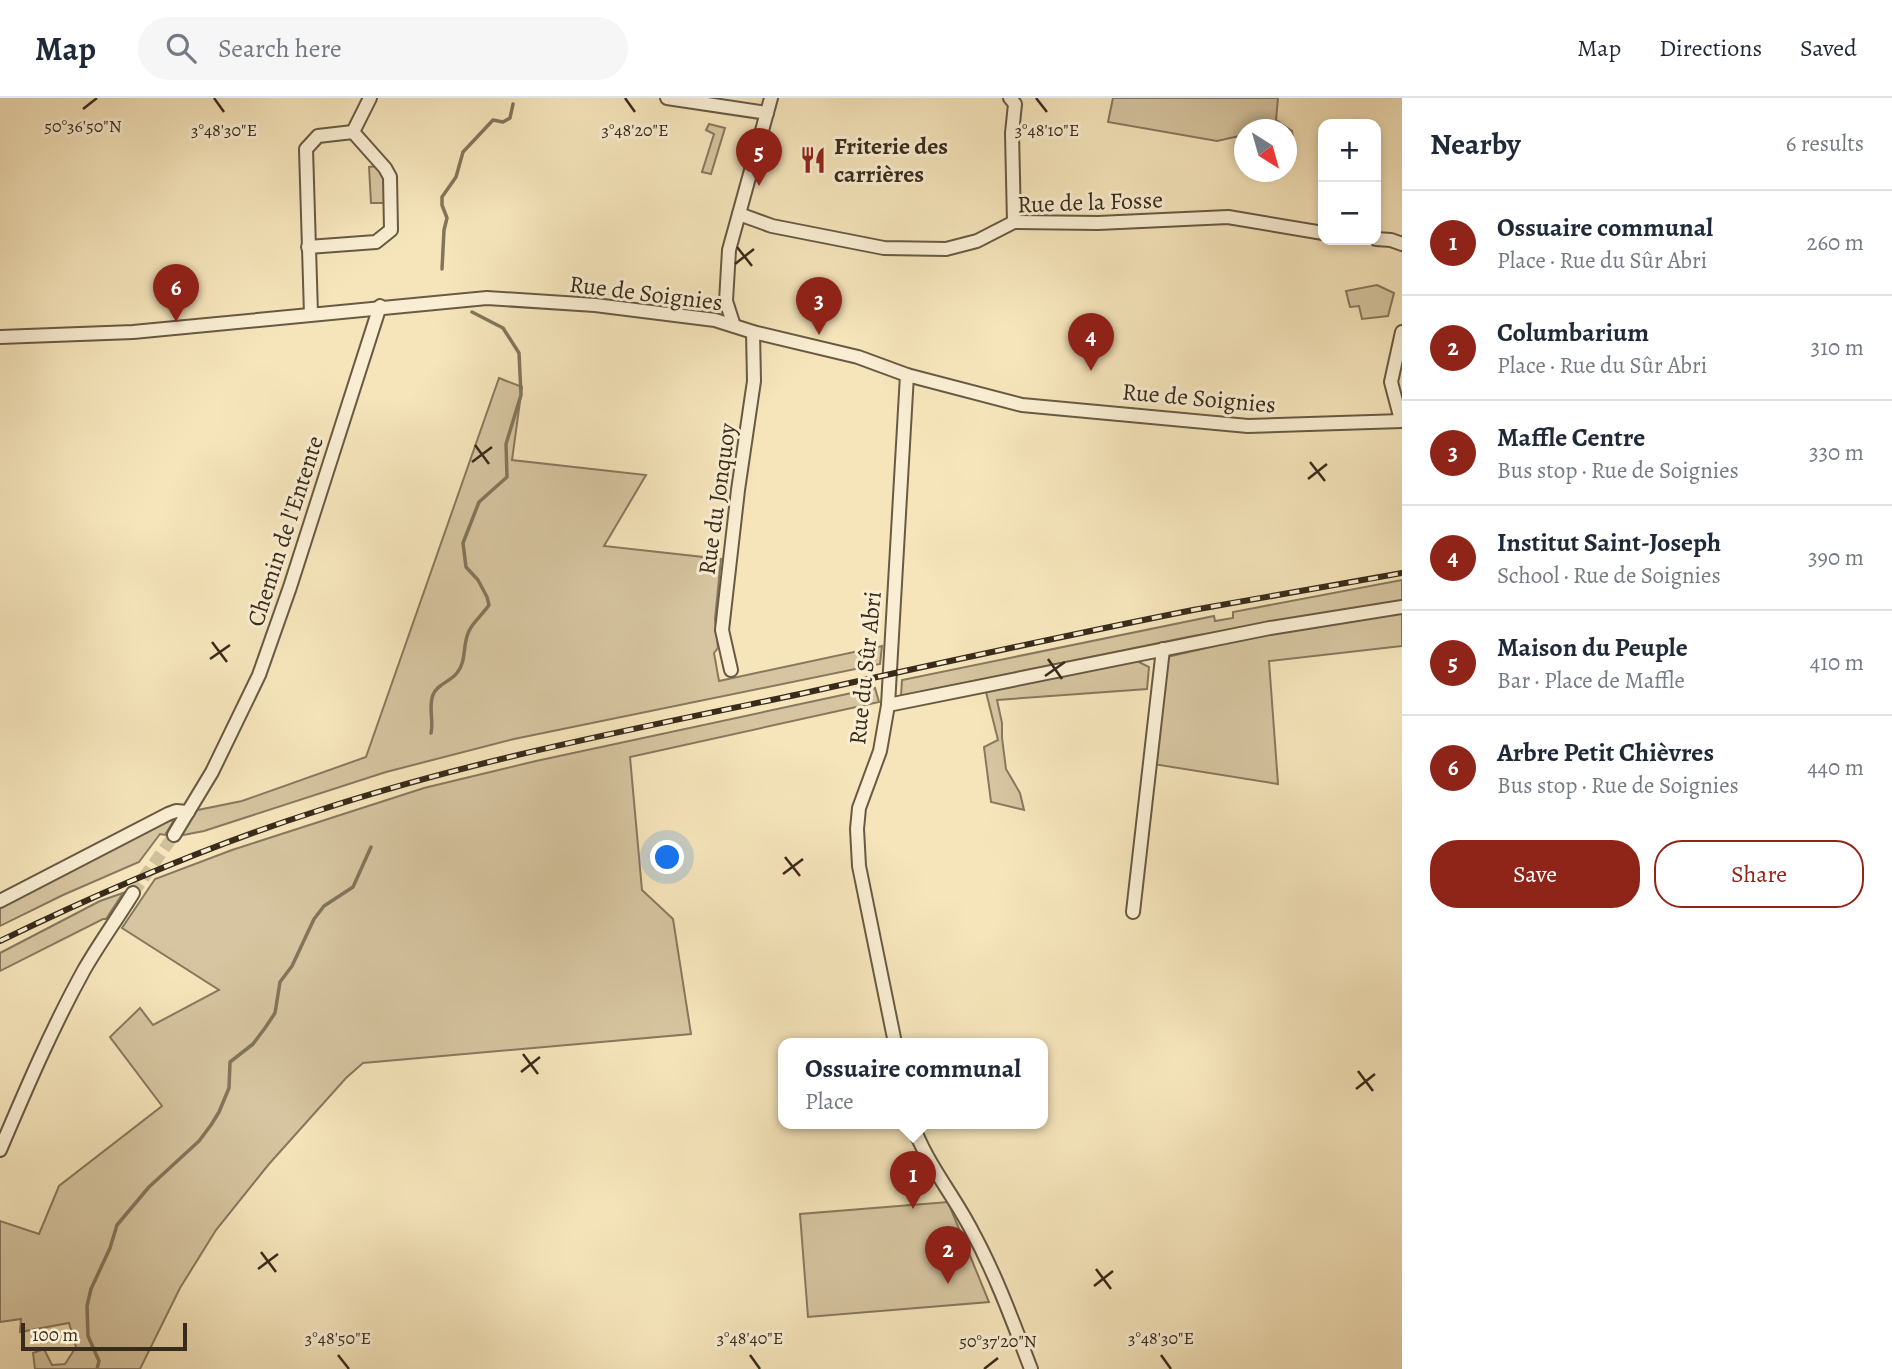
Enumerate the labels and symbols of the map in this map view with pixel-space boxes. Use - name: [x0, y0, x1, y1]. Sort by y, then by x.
- text: 50°36'50"N: [44, 114, 122, 138]
- text: 3°48'30"E: [191, 118, 257, 142]
- text: 3°48'20"E: [601, 118, 669, 142]
- text: 3°48'10"E: [1015, 118, 1079, 142]
- north arrow: [1234, 119, 1297, 182]
- pin: 5: [736, 128, 782, 186]
- place label: Friterie des carrières: [834, 130, 948, 190]
- restaurant icon: Friterie des carrières: [798, 145, 828, 175]
- street label: Rue de la Fosse: [1017, 183, 1163, 221]
- pin: 6: [153, 264, 199, 322]
- street label: Rue de Soignies: [568, 268, 724, 318]
- pin: 3: [796, 277, 842, 335]
- pin: 4: [1068, 313, 1114, 371]
- street label: Rue de Soignies: [1121, 375, 1277, 421]
- street label: Rue du Jonquoy: [691, 421, 744, 577]
- street label: Chemin de l'Entente: [239, 432, 331, 630]
- street label: Rue du Sûr Abri: [841, 590, 889, 746]
- your location: [650, 840, 684, 874]
- pin: 1: [890, 1151, 936, 1209]
- pin: 2: [925, 1226, 971, 1284]
- scale bar: [21, 1320, 187, 1352]
- text: 3°48'50"E: [305, 1326, 371, 1350]
- text: 3°48'40"E: [717, 1326, 783, 1350]
- text: 3°48'30"E: [1128, 1326, 1194, 1350]
- text: 50°37'20"N: [959, 1329, 1037, 1353]

